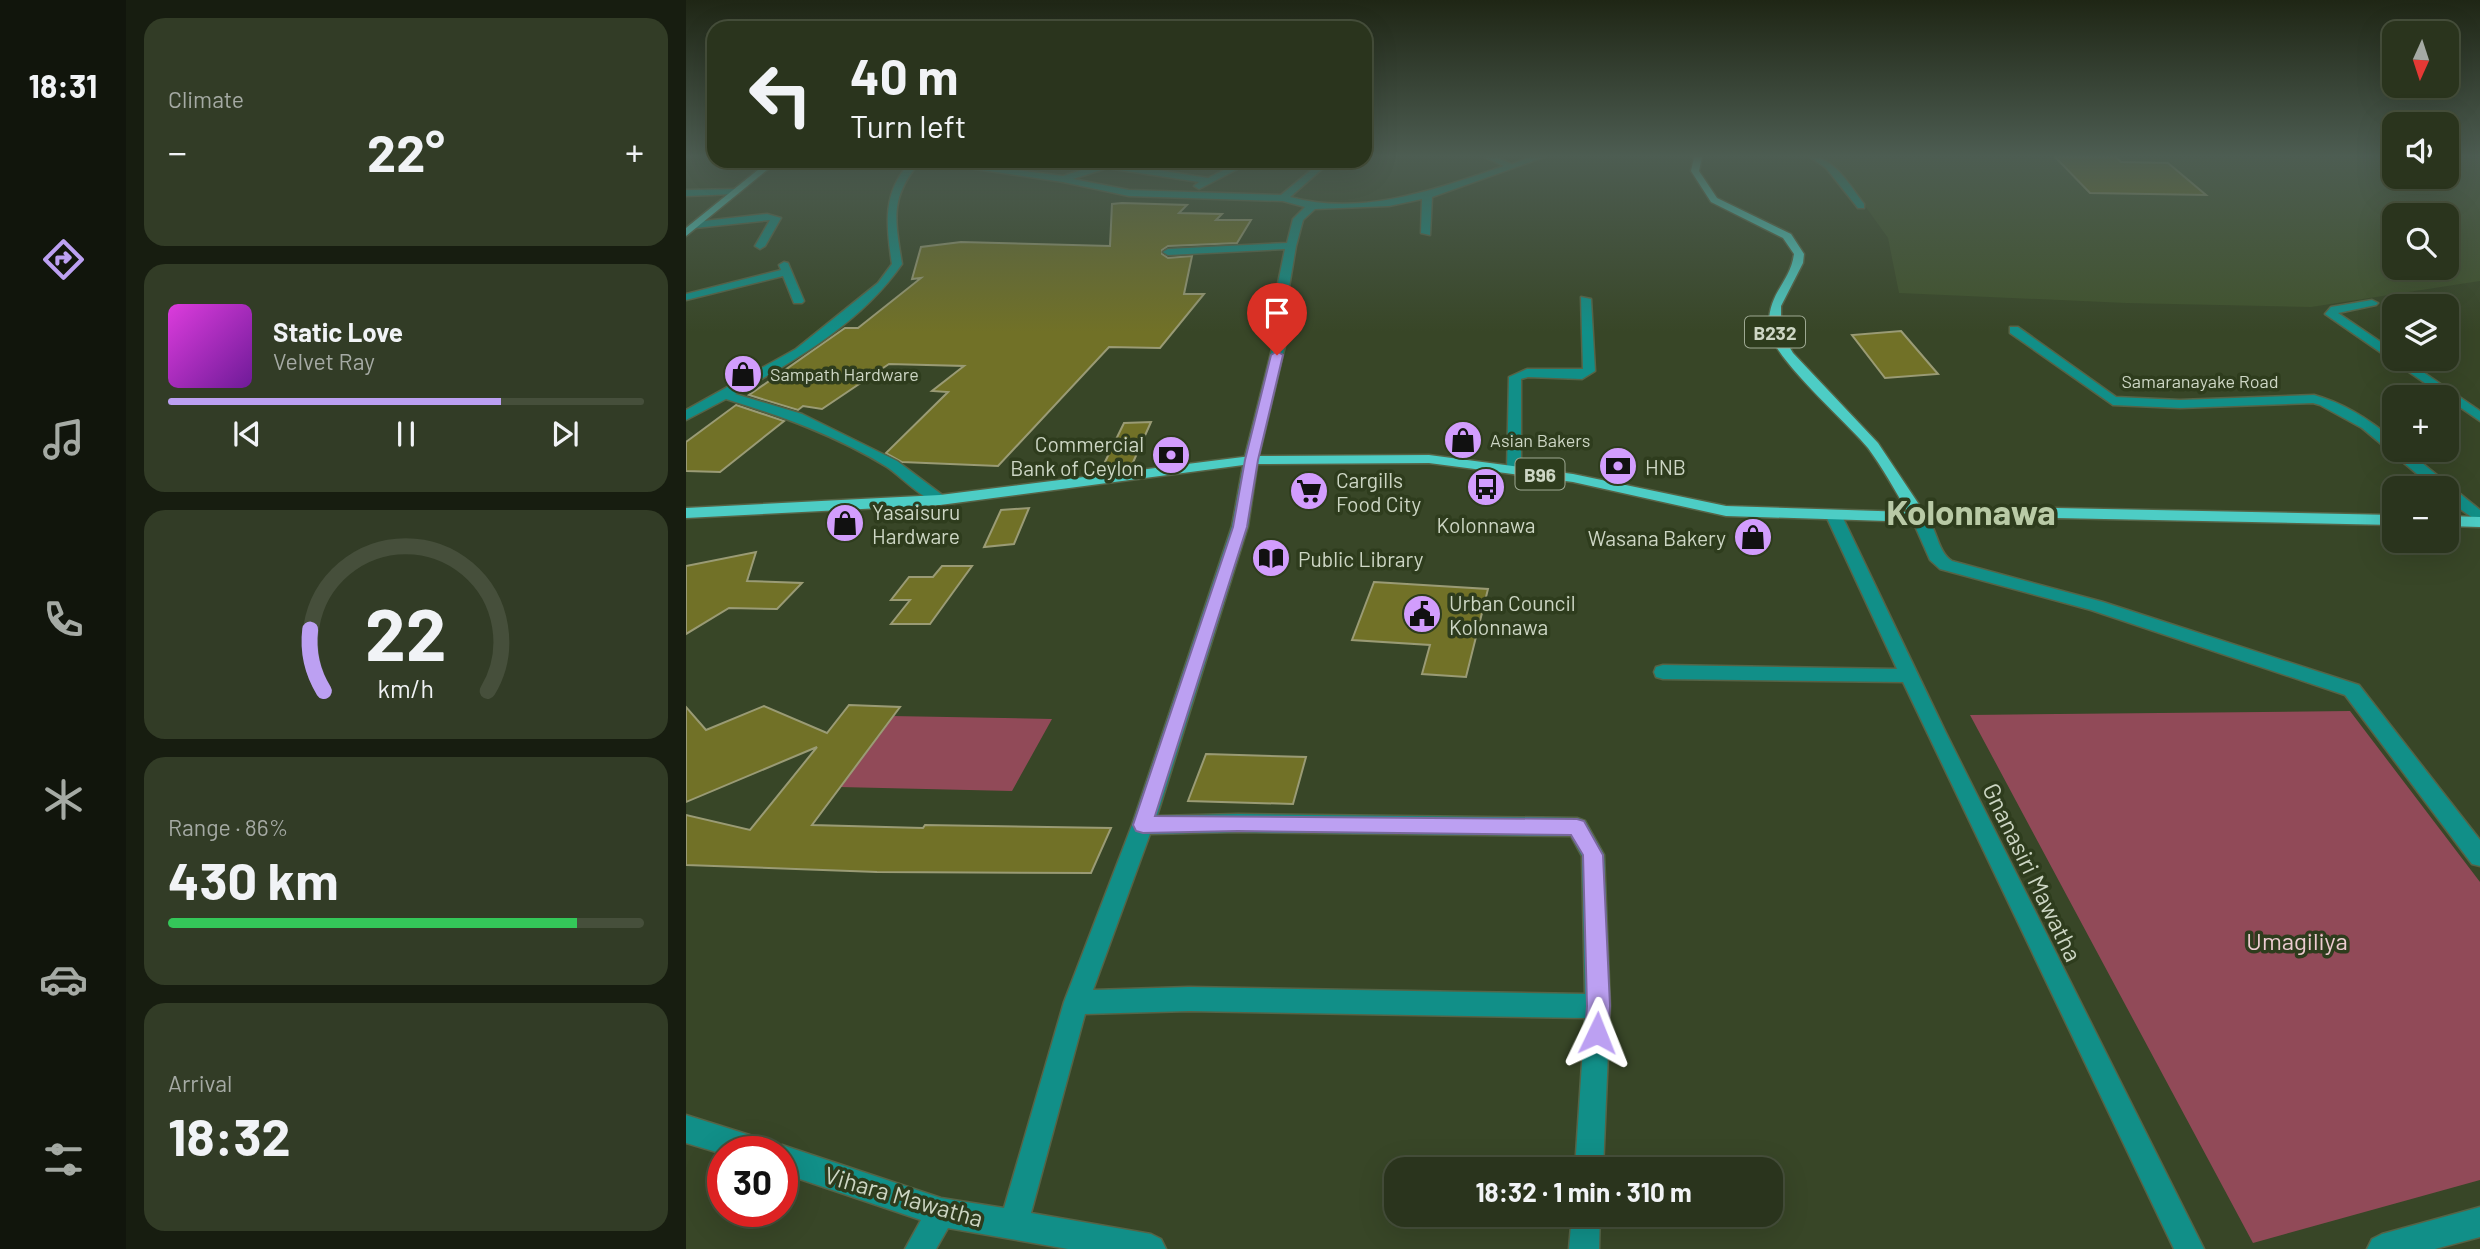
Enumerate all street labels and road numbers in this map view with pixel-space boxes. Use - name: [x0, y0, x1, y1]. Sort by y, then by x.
- road number: B232: [1745, 316, 1805, 348]
- street label: Samaranayake Road: [2121, 370, 2279, 392]
- road number: B96: [1516, 458, 1564, 489]
- street label: Gnanasiri Mawatha: [1977, 778, 2089, 966]
- street label: Vihara Mawatha: [821, 1160, 987, 1232]

